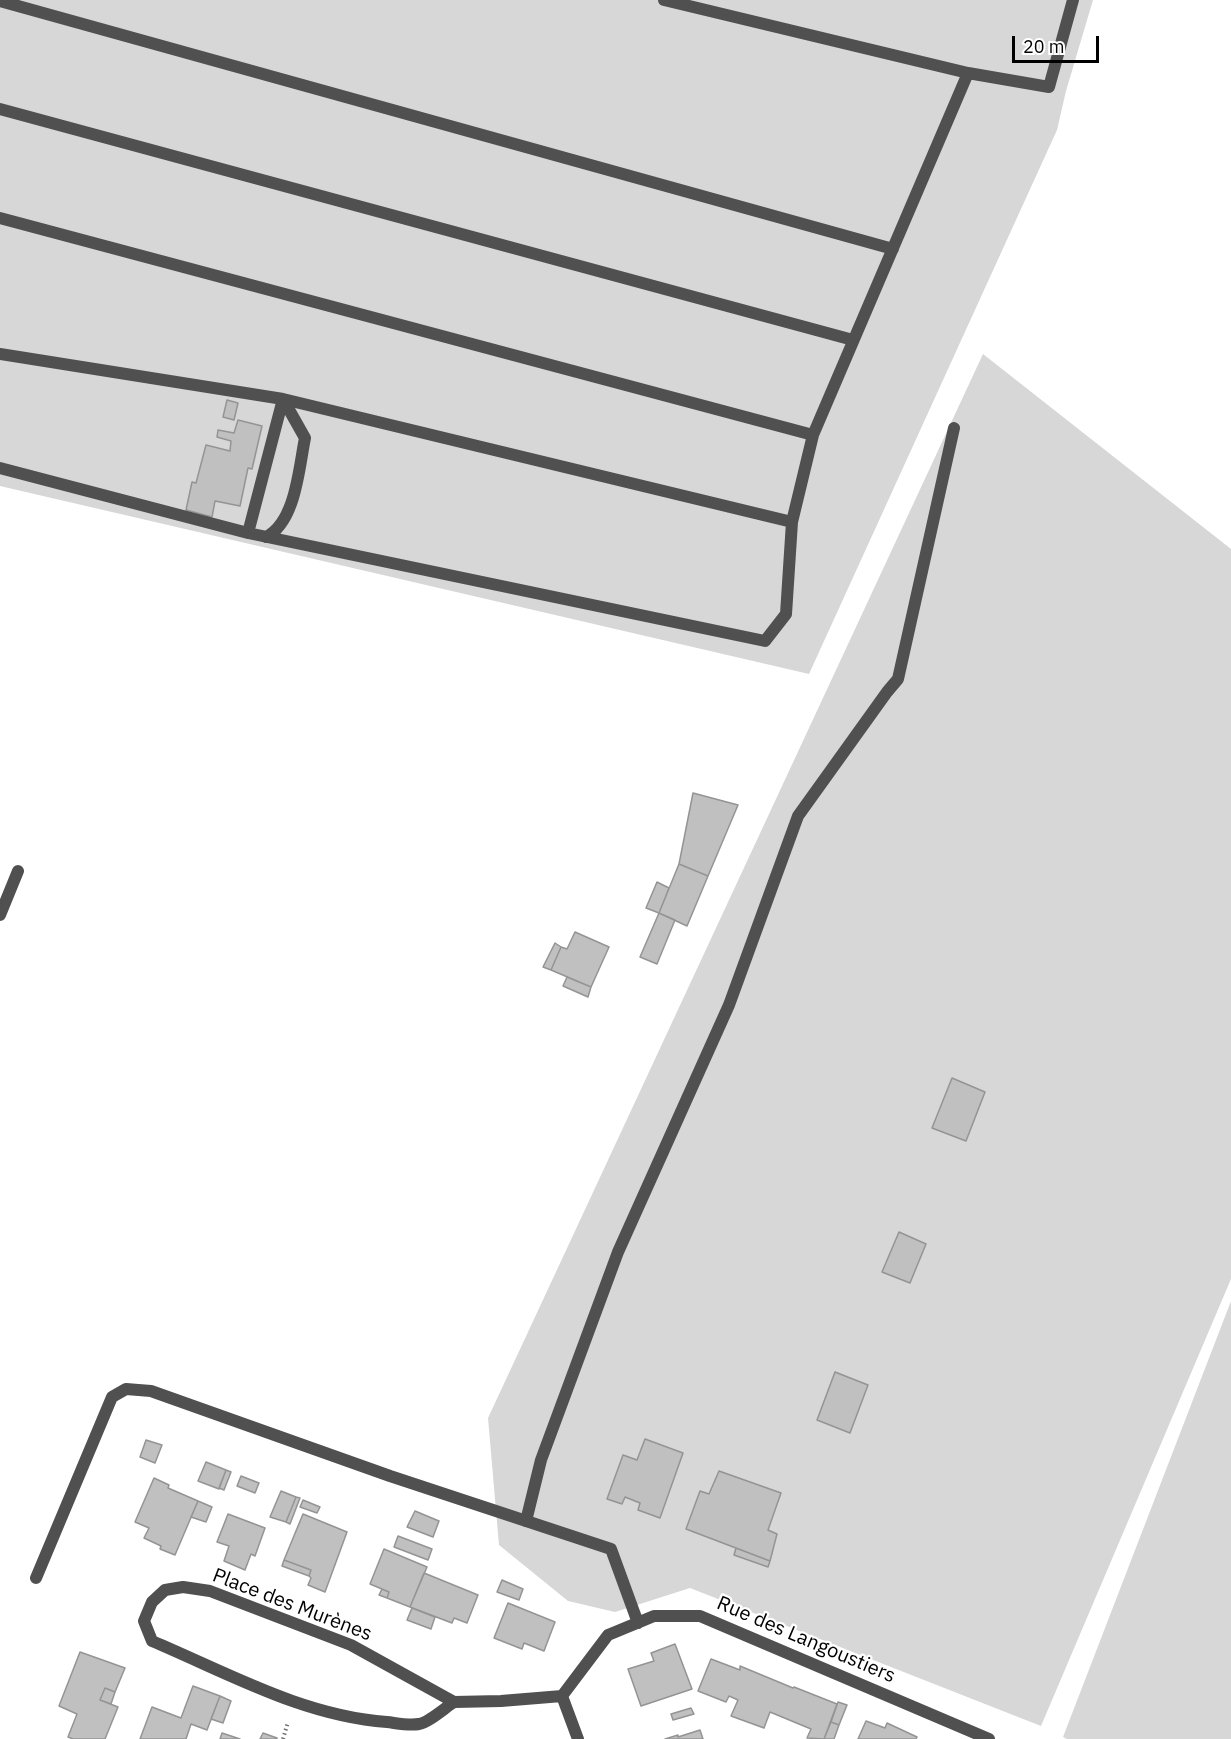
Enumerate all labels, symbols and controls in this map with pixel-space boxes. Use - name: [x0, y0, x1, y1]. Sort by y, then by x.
- scale bar: [1015, 24, 1102, 62]
- text: 20 m: [1023, 35, 1065, 58]
- street label: Place des Murènes: [209, 1564, 375, 1646]
- street label: Rue des Langoustiers: [713, 1592, 899, 1688]

